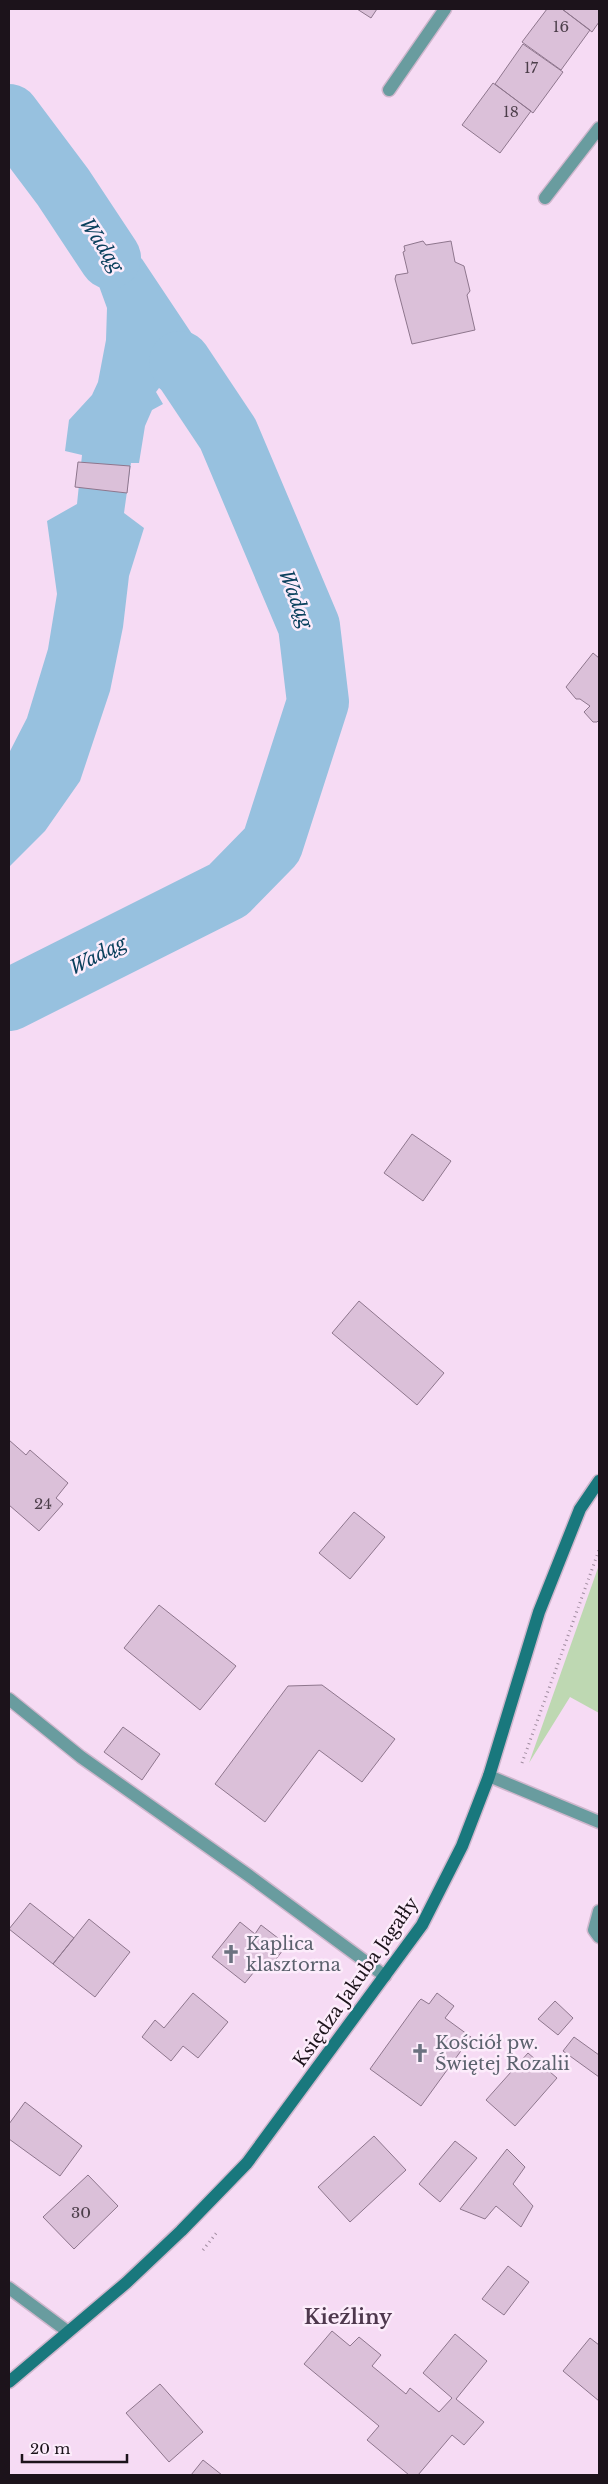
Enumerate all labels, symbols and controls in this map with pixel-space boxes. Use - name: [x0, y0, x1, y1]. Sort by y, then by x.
- house number: 16: [553, 17, 569, 36]
- house number: 17: [524, 58, 539, 77]
- house number: 18: [503, 102, 519, 121]
- water label: Wadąg: [75, 213, 129, 278]
- water label: Wadąg: [274, 566, 318, 633]
- water label: Wadąg: [66, 930, 132, 979]
- house number: 24: [34, 1494, 52, 1513]
- street label: Księdza Jakuba Jagałły: [289, 1892, 423, 2071]
- place label: Kaplica klasztorna: [246, 1933, 341, 1976]
- church icon: Kaplica klasztorna: [220, 1943, 242, 1965]
- place label: Kościół pw. Świętej Rozalii: [435, 2032, 570, 2075]
- church icon: Kościół pw. Świętej Rozalii: [409, 2042, 431, 2064]
- house number: 30: [71, 2203, 91, 2222]
- district label: Kieźliny: [304, 2305, 393, 2329]
- scale bar: [22, 2432, 128, 2464]
- text: 20 m: [30, 2439, 70, 2458]

